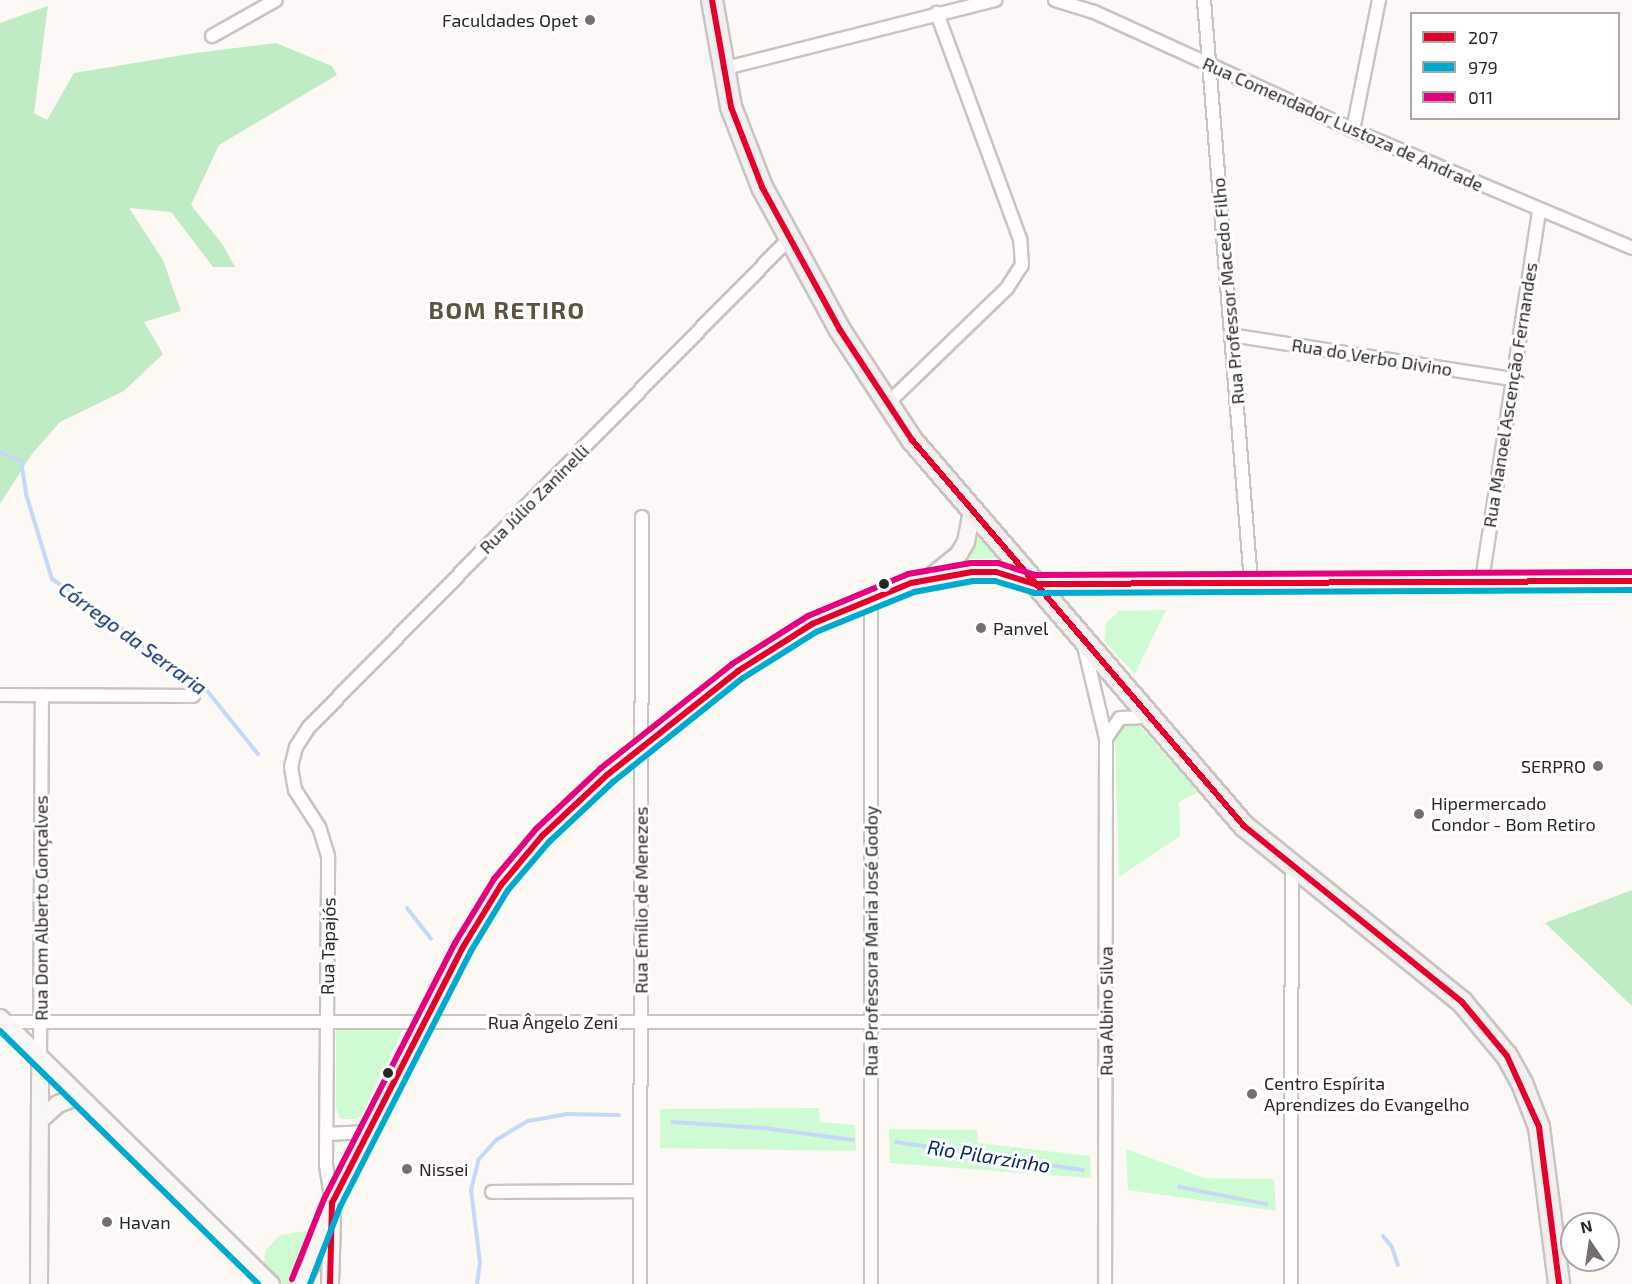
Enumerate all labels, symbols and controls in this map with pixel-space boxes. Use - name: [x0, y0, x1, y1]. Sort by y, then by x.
- place label: Faculdades Opet: [442, 9, 578, 31]
- legend: [1410, 12, 1620, 120]
- marker: Faculdades Opet: [583, 13, 597, 27]
- text: 207: [1468, 26, 1498, 48]
- street label: Rua Comendador Lustoza de Andrade: [1199, 52, 1487, 196]
- text: 979: [1468, 56, 1498, 78]
- text: 011: [1468, 86, 1493, 108]
- street label: Rua Professor Macedo Filho: [1207, 177, 1249, 405]
- street label: Rua Manoel Ascenção Fernandes: [1478, 261, 1542, 529]
- district label: BOM RETIRO: [429, 296, 585, 324]
- street label: Rua do Verbo Divino: [1290, 334, 1454, 380]
- street label: Rua Júlio Zaninelli: [475, 440, 593, 558]
- water label: Córrego da Serraria: [54, 576, 212, 700]
- unlabelled marker: [878, 578, 890, 590]
- place label: Panvel: [993, 617, 1048, 639]
- marker: Panvel: [974, 621, 988, 635]
- place label: SERPRO: [1521, 755, 1586, 777]
- marker: SERPRO: [1591, 759, 1605, 773]
- place label: Hipermercado Condor - Bom Retiro: [1431, 793, 1596, 836]
- street label: Rua Dom Alberto Gonçalves: [30, 795, 52, 1021]
- street label: Rua Emílio de Menezes: [630, 806, 652, 994]
- street label: Rua Professora Maria José Godoy: [860, 806, 882, 1076]
- marker: Hipermercado Condor - Bom Retiro: [1412, 807, 1426, 821]
- street label: Rua Tapajós: [316, 897, 340, 995]
- street label: Rua Albino Silva: [1095, 946, 1117, 1076]
- street label: Rua Ângelo Zeni: [488, 1011, 618, 1033]
- unlabelled marker: [382, 1067, 394, 1079]
- place label: Centro Espírita Aprendizes do Evangelho: [1264, 1073, 1470, 1116]
- marker: Centro Espírita Aprendizes do Evangelho: [1245, 1087, 1259, 1101]
- water label: Rio Pilarzinho: [926, 1134, 1052, 1178]
- place label: Nissei: [419, 1158, 469, 1180]
- marker: Nissei: [400, 1162, 414, 1176]
- place label: Havan: [119, 1211, 171, 1233]
- north arrow: [1560, 1212, 1620, 1272]
- marker: Havan: [100, 1215, 114, 1229]
- text: N: [1579, 1215, 1594, 1236]

